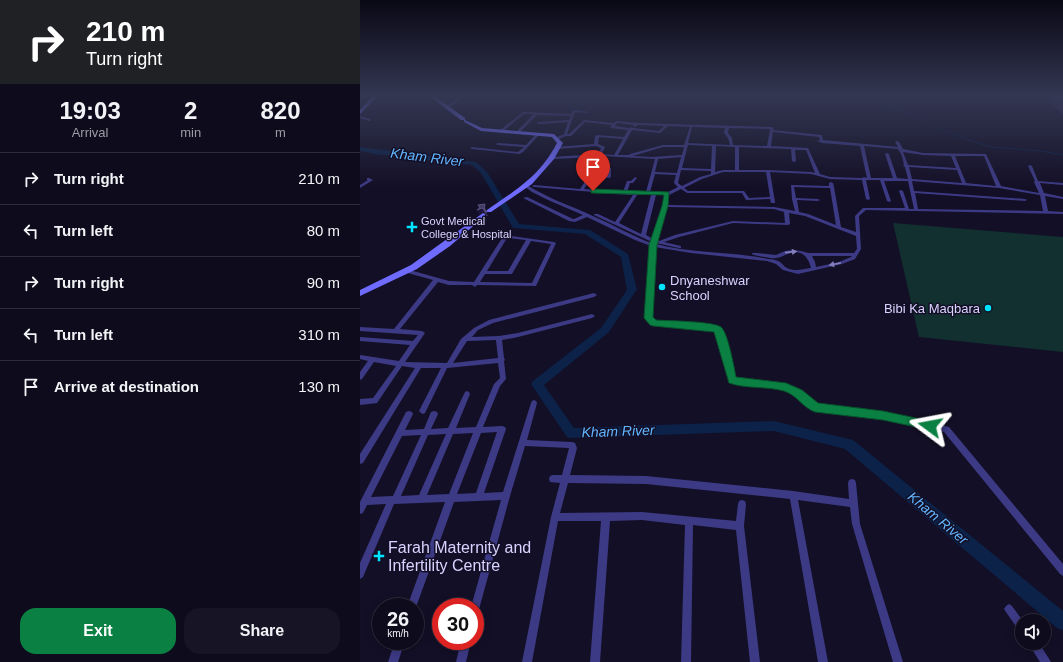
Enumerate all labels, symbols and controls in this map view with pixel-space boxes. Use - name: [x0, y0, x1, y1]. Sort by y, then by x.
- icon: right: [20, 16, 72, 68]
- text: 210 m: [86, 16, 165, 47]
- text: Turn right: [86, 49, 162, 69]
- text: 19:03: [59, 97, 121, 124]
- text: 2: [184, 97, 197, 124]
- text: 820: [261, 97, 301, 124]
- text: Arrival: [72, 125, 109, 140]
- text: min: [180, 125, 201, 140]
- text: m: [275, 125, 286, 140]
- water label: Kham River: [390, 145, 466, 170]
- pin: [576, 150, 610, 191]
- icon: arrive: [582, 156, 604, 178]
- icon: right: [20, 168, 42, 190]
- text: Turn right: [54, 170, 124, 187]
- text: 210 m: [298, 170, 340, 187]
- place label: Govt Medical College & Hospital: [421, 215, 512, 240]
- icon: left: [20, 220, 42, 242]
- marker: Govt Medical College & Hospital: [406, 221, 418, 233]
- text: Turn left: [54, 222, 113, 239]
- text: 80 m: [307, 222, 340, 239]
- one-way arrow: [785, 249, 797, 256]
- one-way arrow: [829, 261, 841, 267]
- icon: right: [20, 272, 42, 294]
- place label: Dnyaneshwar School: [670, 273, 750, 303]
- text: Turn right: [54, 274, 124, 291]
- text: 90 m: [307, 274, 340, 291]
- marker: Dnyaneshwar School: [657, 282, 667, 292]
- place label: Bibi Ka Maqbara: [884, 301, 981, 316]
- marker: Bibi Ka Maqbara: [983, 303, 993, 313]
- icon: left: [20, 324, 42, 346]
- text: Turn left: [54, 326, 113, 343]
- text: 310 m: [298, 326, 340, 343]
- icon: arrive: [20, 376, 42, 398]
- text: Arrive at destination: [54, 378, 199, 395]
- text: 130 m: [298, 378, 340, 395]
- position arrow: [909, 405, 951, 447]
- water label: Kham River: [581, 422, 656, 440]
- water label: Kham River: [905, 488, 972, 548]
- place label: Farah Maternity and Infertility Centre: [388, 539, 531, 574]
- marker: Farah Maternity and Infertility Centre: [373, 550, 385, 562]
- speed limit sign: 30: [432, 598, 484, 650]
- button: Exit: [20, 608, 176, 654]
- button: Share: [184, 608, 340, 654]
- text: 26: [387, 608, 409, 630]
- map controls: [1015, 614, 1051, 650]
- button: sound: [1015, 614, 1051, 650]
- text: km/h: [387, 628, 409, 639]

